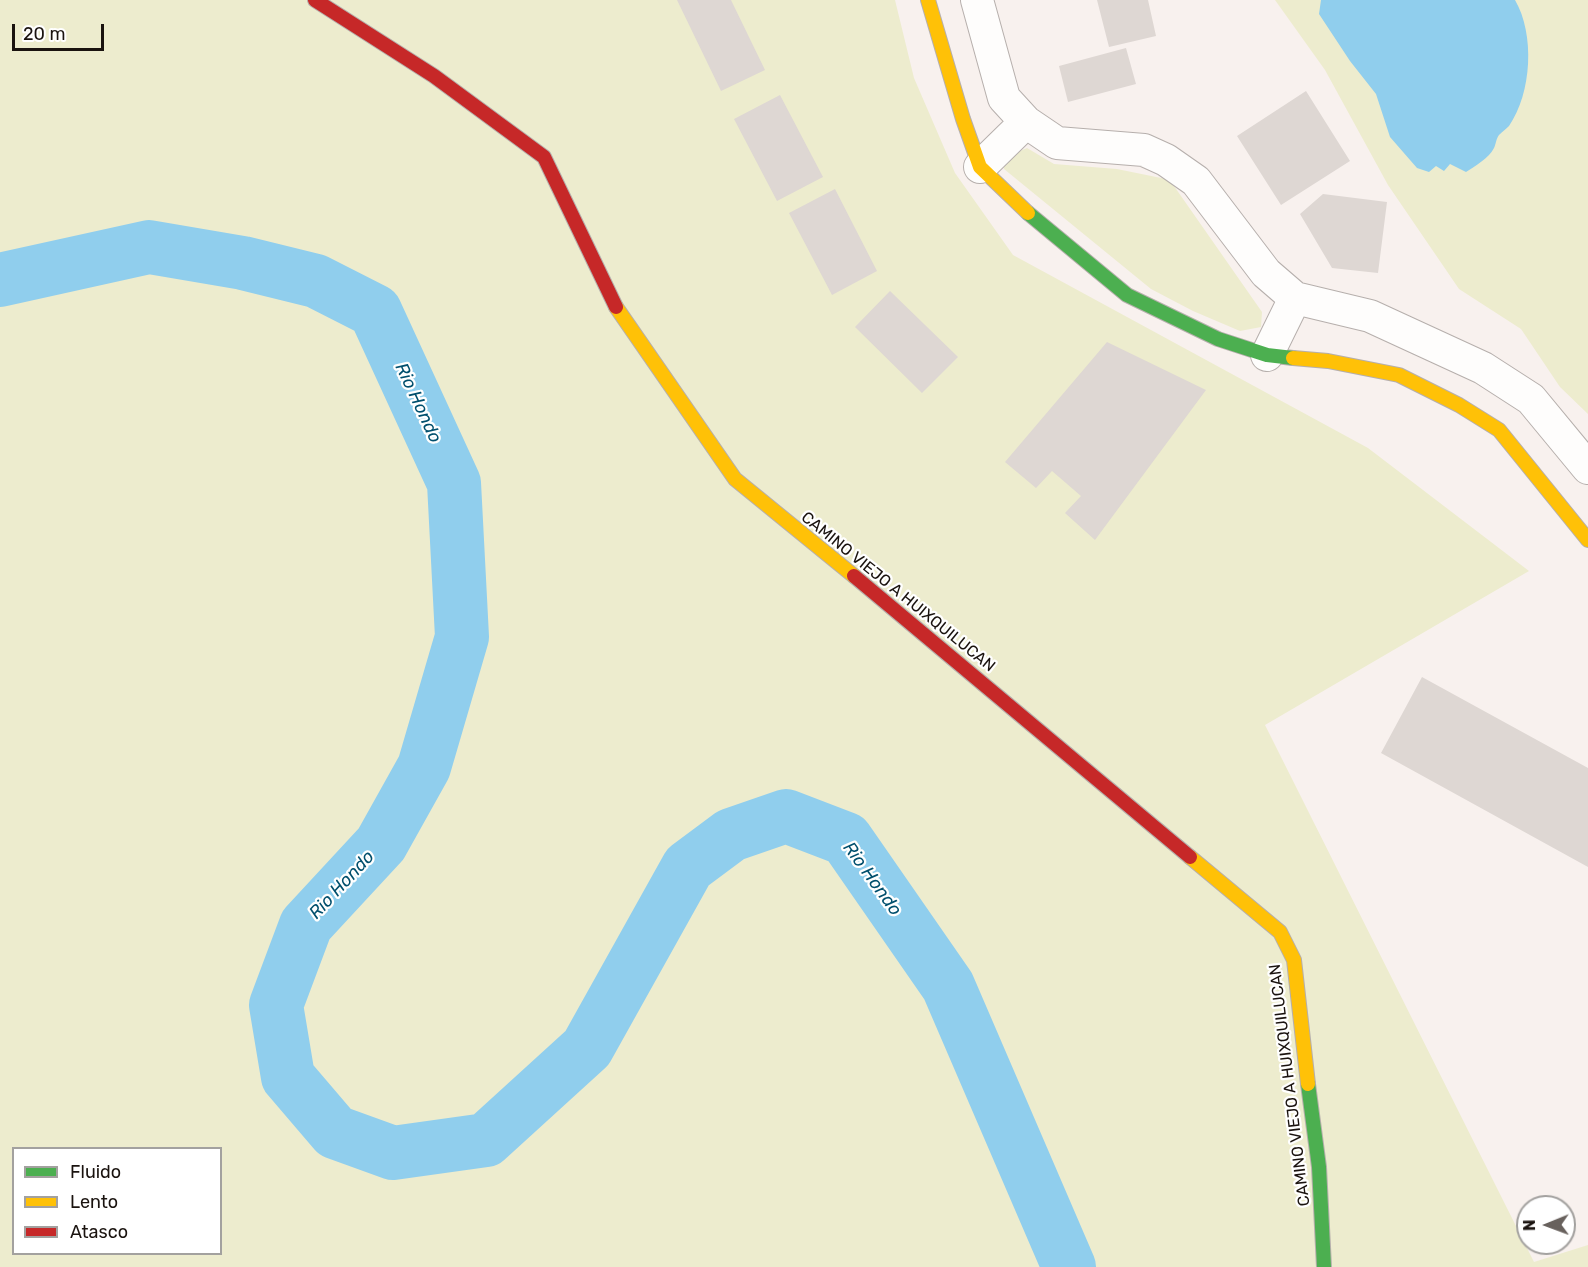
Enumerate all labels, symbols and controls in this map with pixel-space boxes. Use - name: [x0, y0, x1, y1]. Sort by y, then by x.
- scale bar: [15, 12, 106, 50]
- text: 20 m: [23, 23, 65, 45]
- water label: Rio Hondo: [390, 359, 446, 447]
- street label: CAMINO VIEJO A HUIXQUILUCAN: [797, 508, 999, 676]
- water label: Rio Hondo: [838, 838, 906, 920]
- water label: Rio Hondo: [305, 846, 379, 924]
- street label: CAMINO VIEJO A HUIXQUILUCAN: [1266, 963, 1314, 1207]
- legend: [12, 1147, 222, 1255]
- text: Fluido: [70, 1161, 121, 1183]
- text: Lento: [70, 1191, 118, 1213]
- north arrow: [1516, 1195, 1576, 1255]
- text: N: [1520, 1219, 1539, 1231]
- text: Atasco: [70, 1221, 128, 1243]

